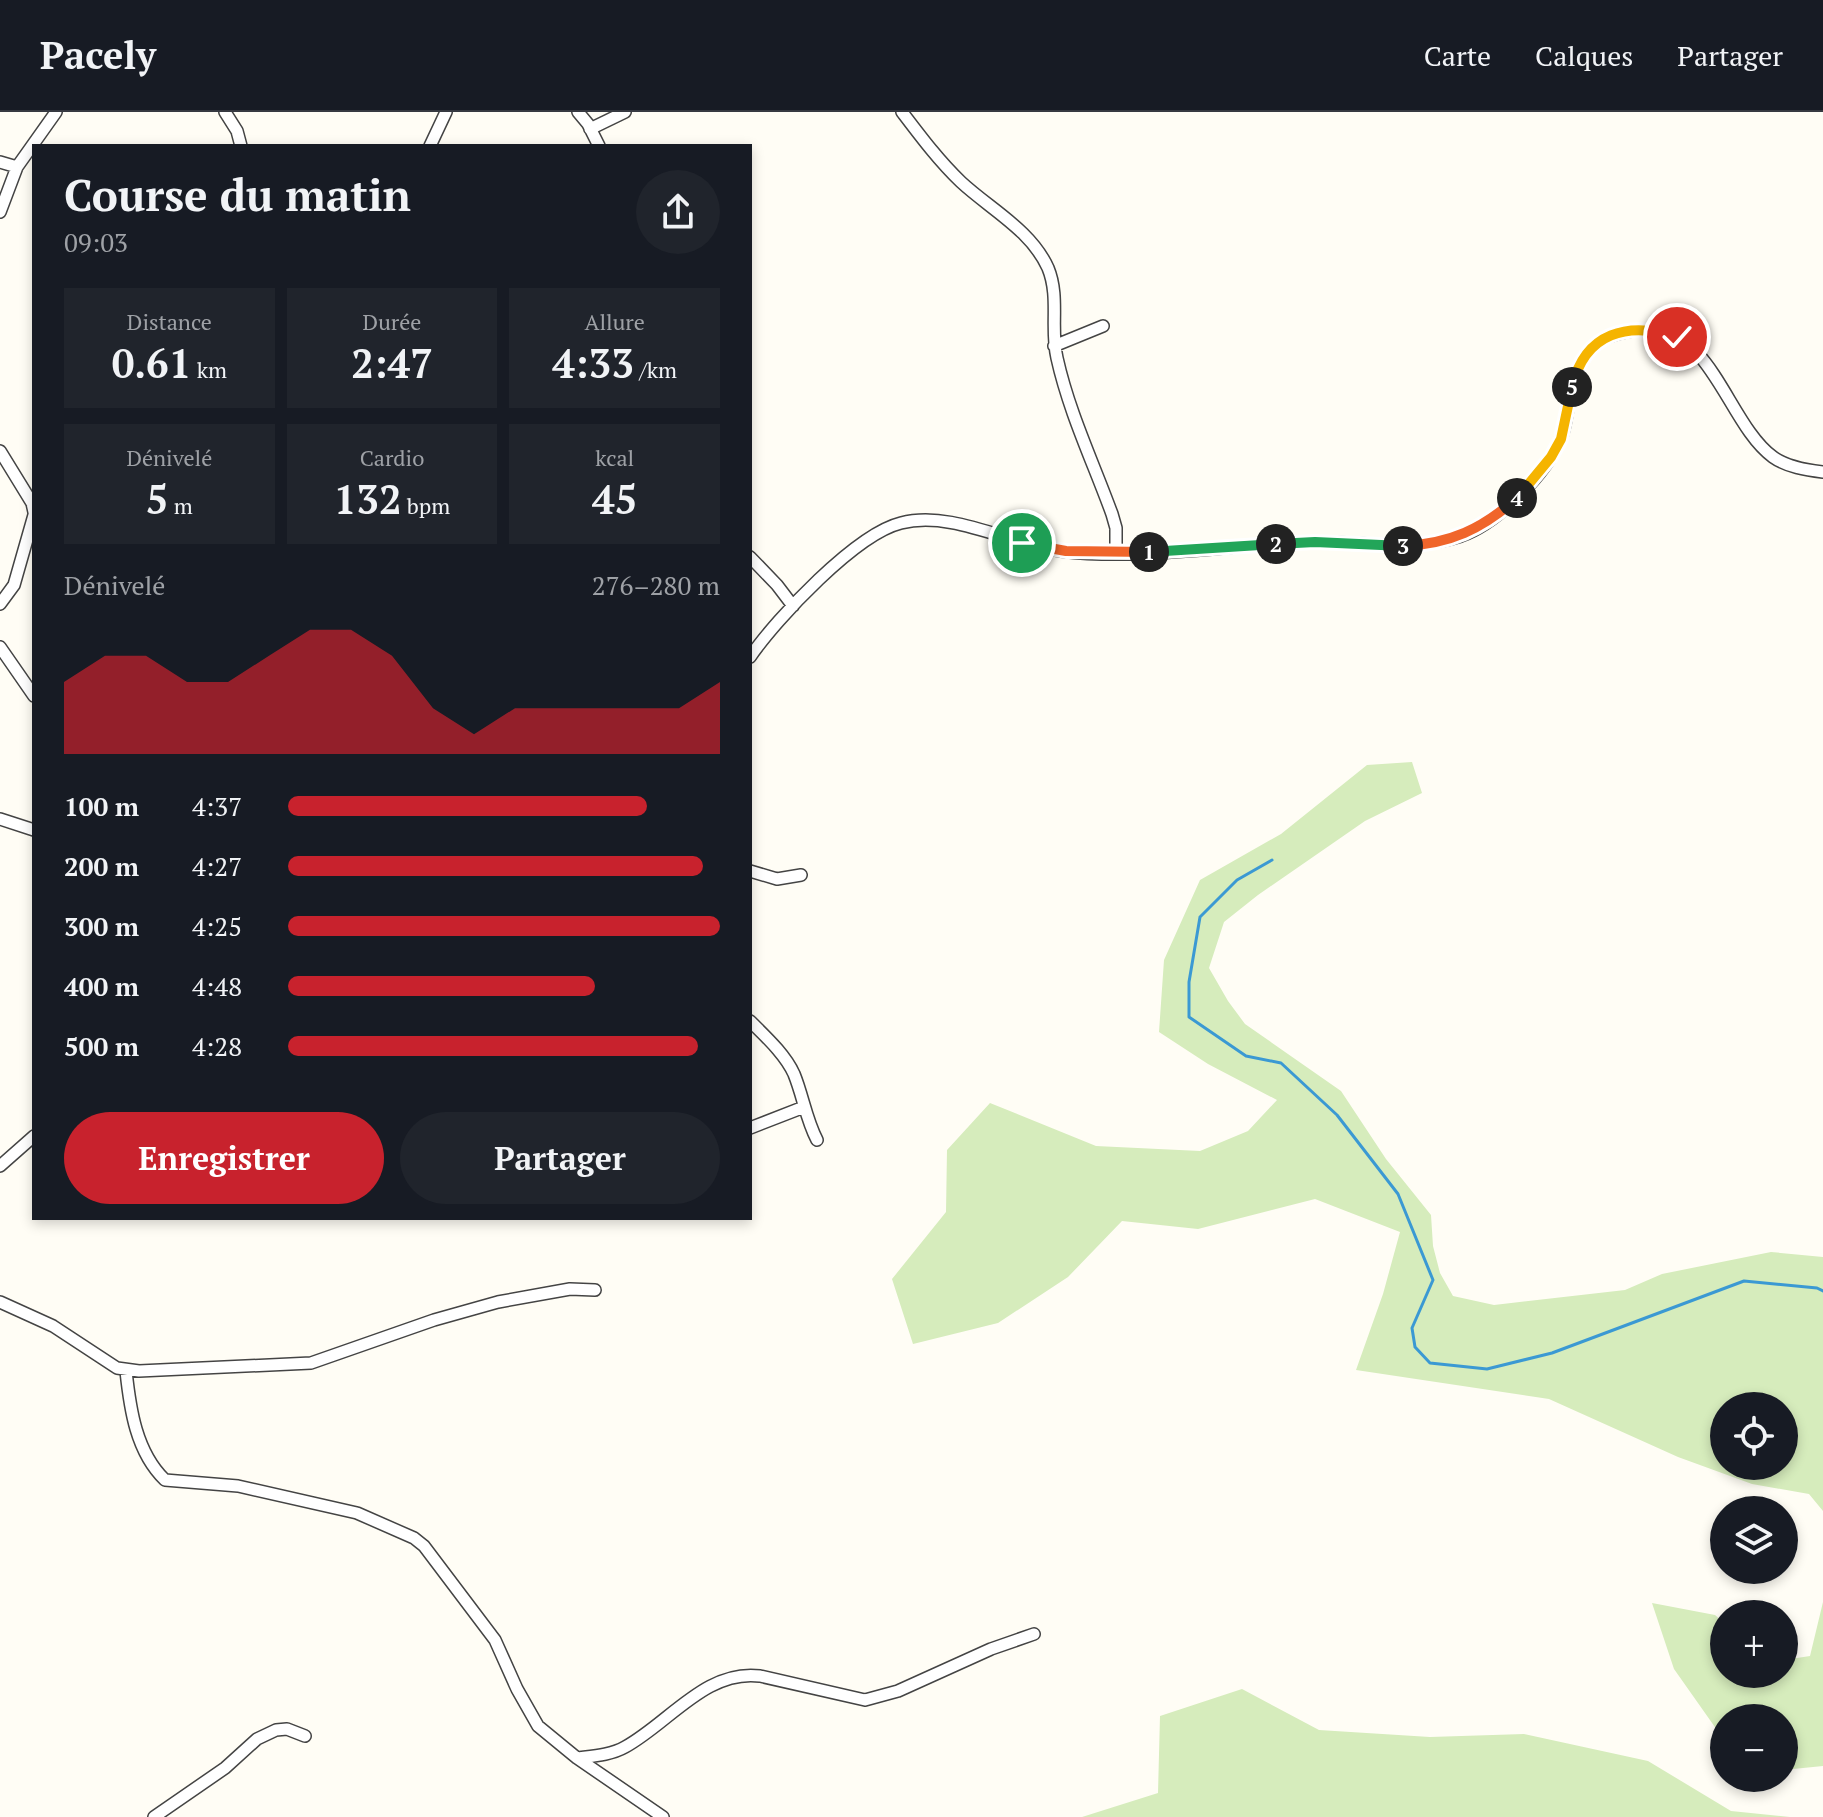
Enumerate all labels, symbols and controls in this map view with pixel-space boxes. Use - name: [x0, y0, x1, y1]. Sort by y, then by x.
- text: Pacely: [40, 30, 156, 80]
- text: Carte: [1424, 37, 1491, 74]
- text: Calques: [1535, 37, 1633, 74]
- text: Partager: [1677, 37, 1783, 74]
- text: Course du matin: [64, 165, 411, 224]
- button: share: [636, 170, 720, 254]
- text: 09:03: [64, 225, 128, 259]
- pin: [1643, 303, 1711, 371]
- text: Distance: [127, 307, 212, 336]
- text: Durée: [363, 307, 421, 336]
- text: Allure: [584, 307, 645, 336]
- icon: check: [1655, 315, 1699, 359]
- text: 0.61: [112, 336, 191, 389]
- text: 2:47: [351, 336, 433, 389]
- text: 4:33: [552, 336, 634, 389]
- text: km: [191, 355, 227, 384]
- text: /km: [634, 355, 677, 384]
- pin: 5: [1552, 367, 1592, 407]
- text: 5: [1566, 372, 1578, 401]
- text: Dénivelé: [126, 443, 212, 472]
- text: Cardio: [360, 443, 424, 472]
- text: kcal: [595, 443, 634, 472]
- text: 5: [146, 472, 168, 525]
- text: 132: [334, 472, 402, 525]
- text: 45: [592, 472, 637, 525]
- pin: 4: [1497, 478, 1537, 518]
- text: 4: [1511, 483, 1523, 512]
- text: m: [168, 491, 193, 520]
- text: bpm: [402, 491, 450, 520]
- pin: [988, 509, 1056, 577]
- icon: arrive: [1000, 521, 1044, 565]
- pin: 2: [1256, 524, 1296, 564]
- pin: 3: [1383, 526, 1423, 566]
- text: 2: [1270, 529, 1282, 558]
- text: 3: [1397, 531, 1409, 560]
- pin: 1: [1129, 532, 1169, 572]
- text: 1: [1143, 537, 1155, 566]
- text: Dénivelé: [64, 568, 165, 602]
- text: 276–280 m: [592, 568, 720, 602]
- text: 100 m: [64, 789, 139, 823]
- text: 4:37: [192, 789, 242, 823]
- text: 200 m: [64, 849, 139, 883]
- text: 4:27: [192, 849, 242, 883]
- text: 300 m: [64, 909, 139, 943]
- text: 4:25: [192, 909, 242, 943]
- text: 400 m: [64, 969, 139, 1003]
- text: 4:48: [192, 969, 242, 1003]
- text: 500 m: [64, 1029, 139, 1063]
- text: 4:28: [192, 1029, 242, 1063]
- button: Enregistrer: [64, 1112, 384, 1204]
- button: Partager: [400, 1112, 720, 1204]
- map controls: [1710, 1392, 1798, 1792]
- button: locate: [1710, 1392, 1798, 1480]
- button: layers: [1710, 1496, 1798, 1584]
- button: +: [1710, 1600, 1798, 1688]
- button: −: [1710, 1704, 1798, 1792]

